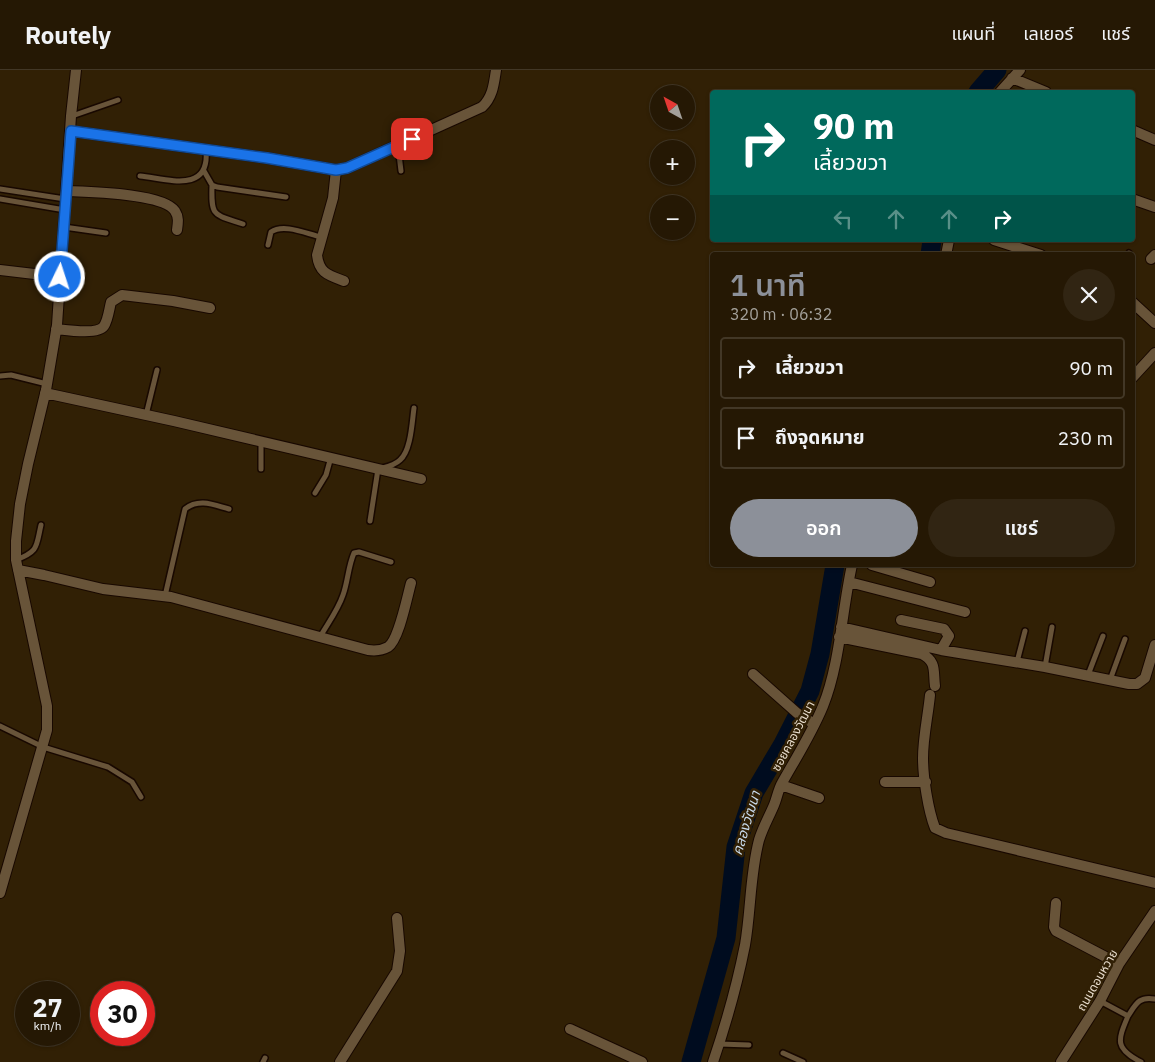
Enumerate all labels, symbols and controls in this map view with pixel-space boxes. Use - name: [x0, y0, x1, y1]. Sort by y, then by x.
- text: Routely: [25, 19, 111, 51]
- text: แผนที่: [951, 22, 995, 45]
- text: เลเยอร์: [1023, 22, 1073, 45]
- text: แชร์: [1101, 22, 1130, 45]
- north arrow: [650, 85, 695, 130]
- map controls: [650, 85, 695, 240]
- text: 90 m: [813, 103, 895, 149]
- icon: right: [730, 110, 795, 175]
- pin: [391, 118, 433, 160]
- icon: arrive: [398, 125, 426, 153]
- button: +: [650, 140, 695, 185]
- text: เลี้ยวขวา: [813, 147, 888, 176]
- button: −: [650, 195, 695, 240]
- icon: left: [829, 205, 857, 233]
- icon: ahead: [882, 205, 910, 233]
- icon: ahead: [935, 205, 963, 233]
- icon: right: [988, 205, 1016, 233]
- position arrow: [33, 250, 85, 302]
- text: 1 นาที: [730, 265, 806, 304]
- button: close: [1063, 269, 1115, 321]
- text: 320 m · 06:32: [730, 304, 832, 324]
- icon: right: [732, 354, 760, 382]
- text: เลี้ยวขวา: [775, 355, 844, 379]
- text: 90 m: [1069, 356, 1113, 380]
- icon: arrive: [732, 424, 760, 452]
- text: ถึงจุดหมาย: [775, 425, 865, 449]
- text: 230 m: [1058, 426, 1113, 450]
- button: ออก: [730, 499, 918, 557]
- button: แชร์: [928, 499, 1115, 557]
- street label: ซอยคลองวัฒนา: [768, 698, 818, 774]
- water label: คลองวัฒนา: [728, 788, 765, 857]
- street label: ถนนดอนหวาย: [1073, 947, 1121, 1013]
- speed limit sign: 30: [90, 981, 155, 1046]
- text: 27: [32, 991, 63, 1024]
- text: km/h: [33, 1018, 62, 1033]

